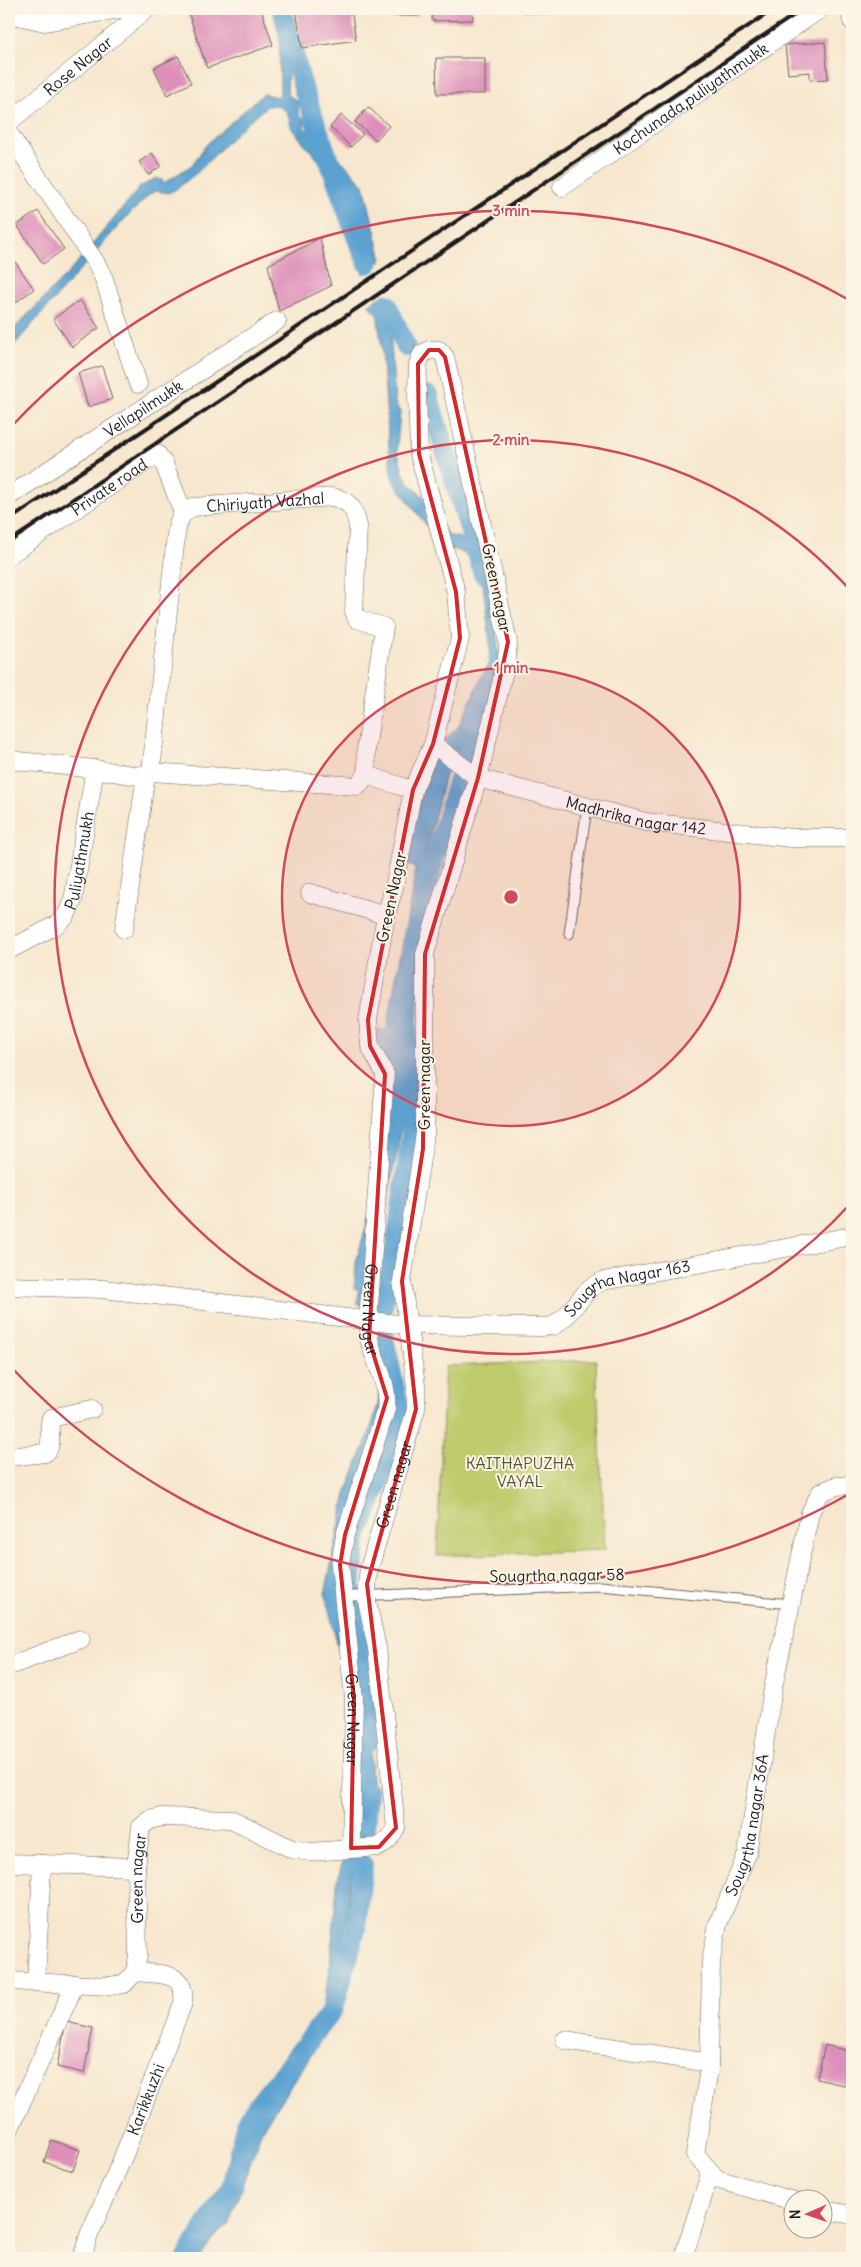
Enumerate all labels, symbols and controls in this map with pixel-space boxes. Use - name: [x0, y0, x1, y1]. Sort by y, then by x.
- street label: Rose Nagar: [39, 31, 117, 100]
- street label: Kochunada,puliyathmukk: [609, 38, 772, 159]
- text: 3 min: [492, 201, 530, 220]
- street label: Vellapilmukk: [100, 375, 186, 442]
- text: 2 min: [493, 430, 530, 449]
- street label: Private road: [67, 454, 151, 520]
- street label: Chiriyath Vazhal: [206, 488, 325, 516]
- street label: Green nagar: [478, 541, 516, 635]
- text: 1 min: [494, 658, 529, 677]
- street label: Madhrika nagar 142: [564, 791, 707, 839]
- street label: Puliyathmukh: [60, 810, 98, 913]
- street label: Green Nagar: [372, 849, 410, 944]
- centre of rings: [502, 888, 520, 906]
- street label: Green nagar: [414, 1039, 434, 1130]
- street label: Sougrha Nagar 163: [560, 1255, 692, 1321]
- street label: Green Nagar: [358, 1263, 384, 1359]
- street label: Green nagar: [371, 1438, 416, 1531]
- park label: KAITHAPUZHA VAYAL: [466, 1453, 574, 1491]
- street label: Sougrtha nagar 58: [489, 1564, 625, 1586]
- street label: Green Nagar: [341, 1672, 364, 1767]
- street label: Sougrtha nagar 36A: [721, 1752, 773, 1899]
- street label: Green nagar: [126, 1831, 150, 1924]
- street label: Karikkuzhi: [123, 2061, 169, 2138]
- north arrow: [784, 2190, 834, 2240]
- text: N: [786, 2209, 804, 2220]

